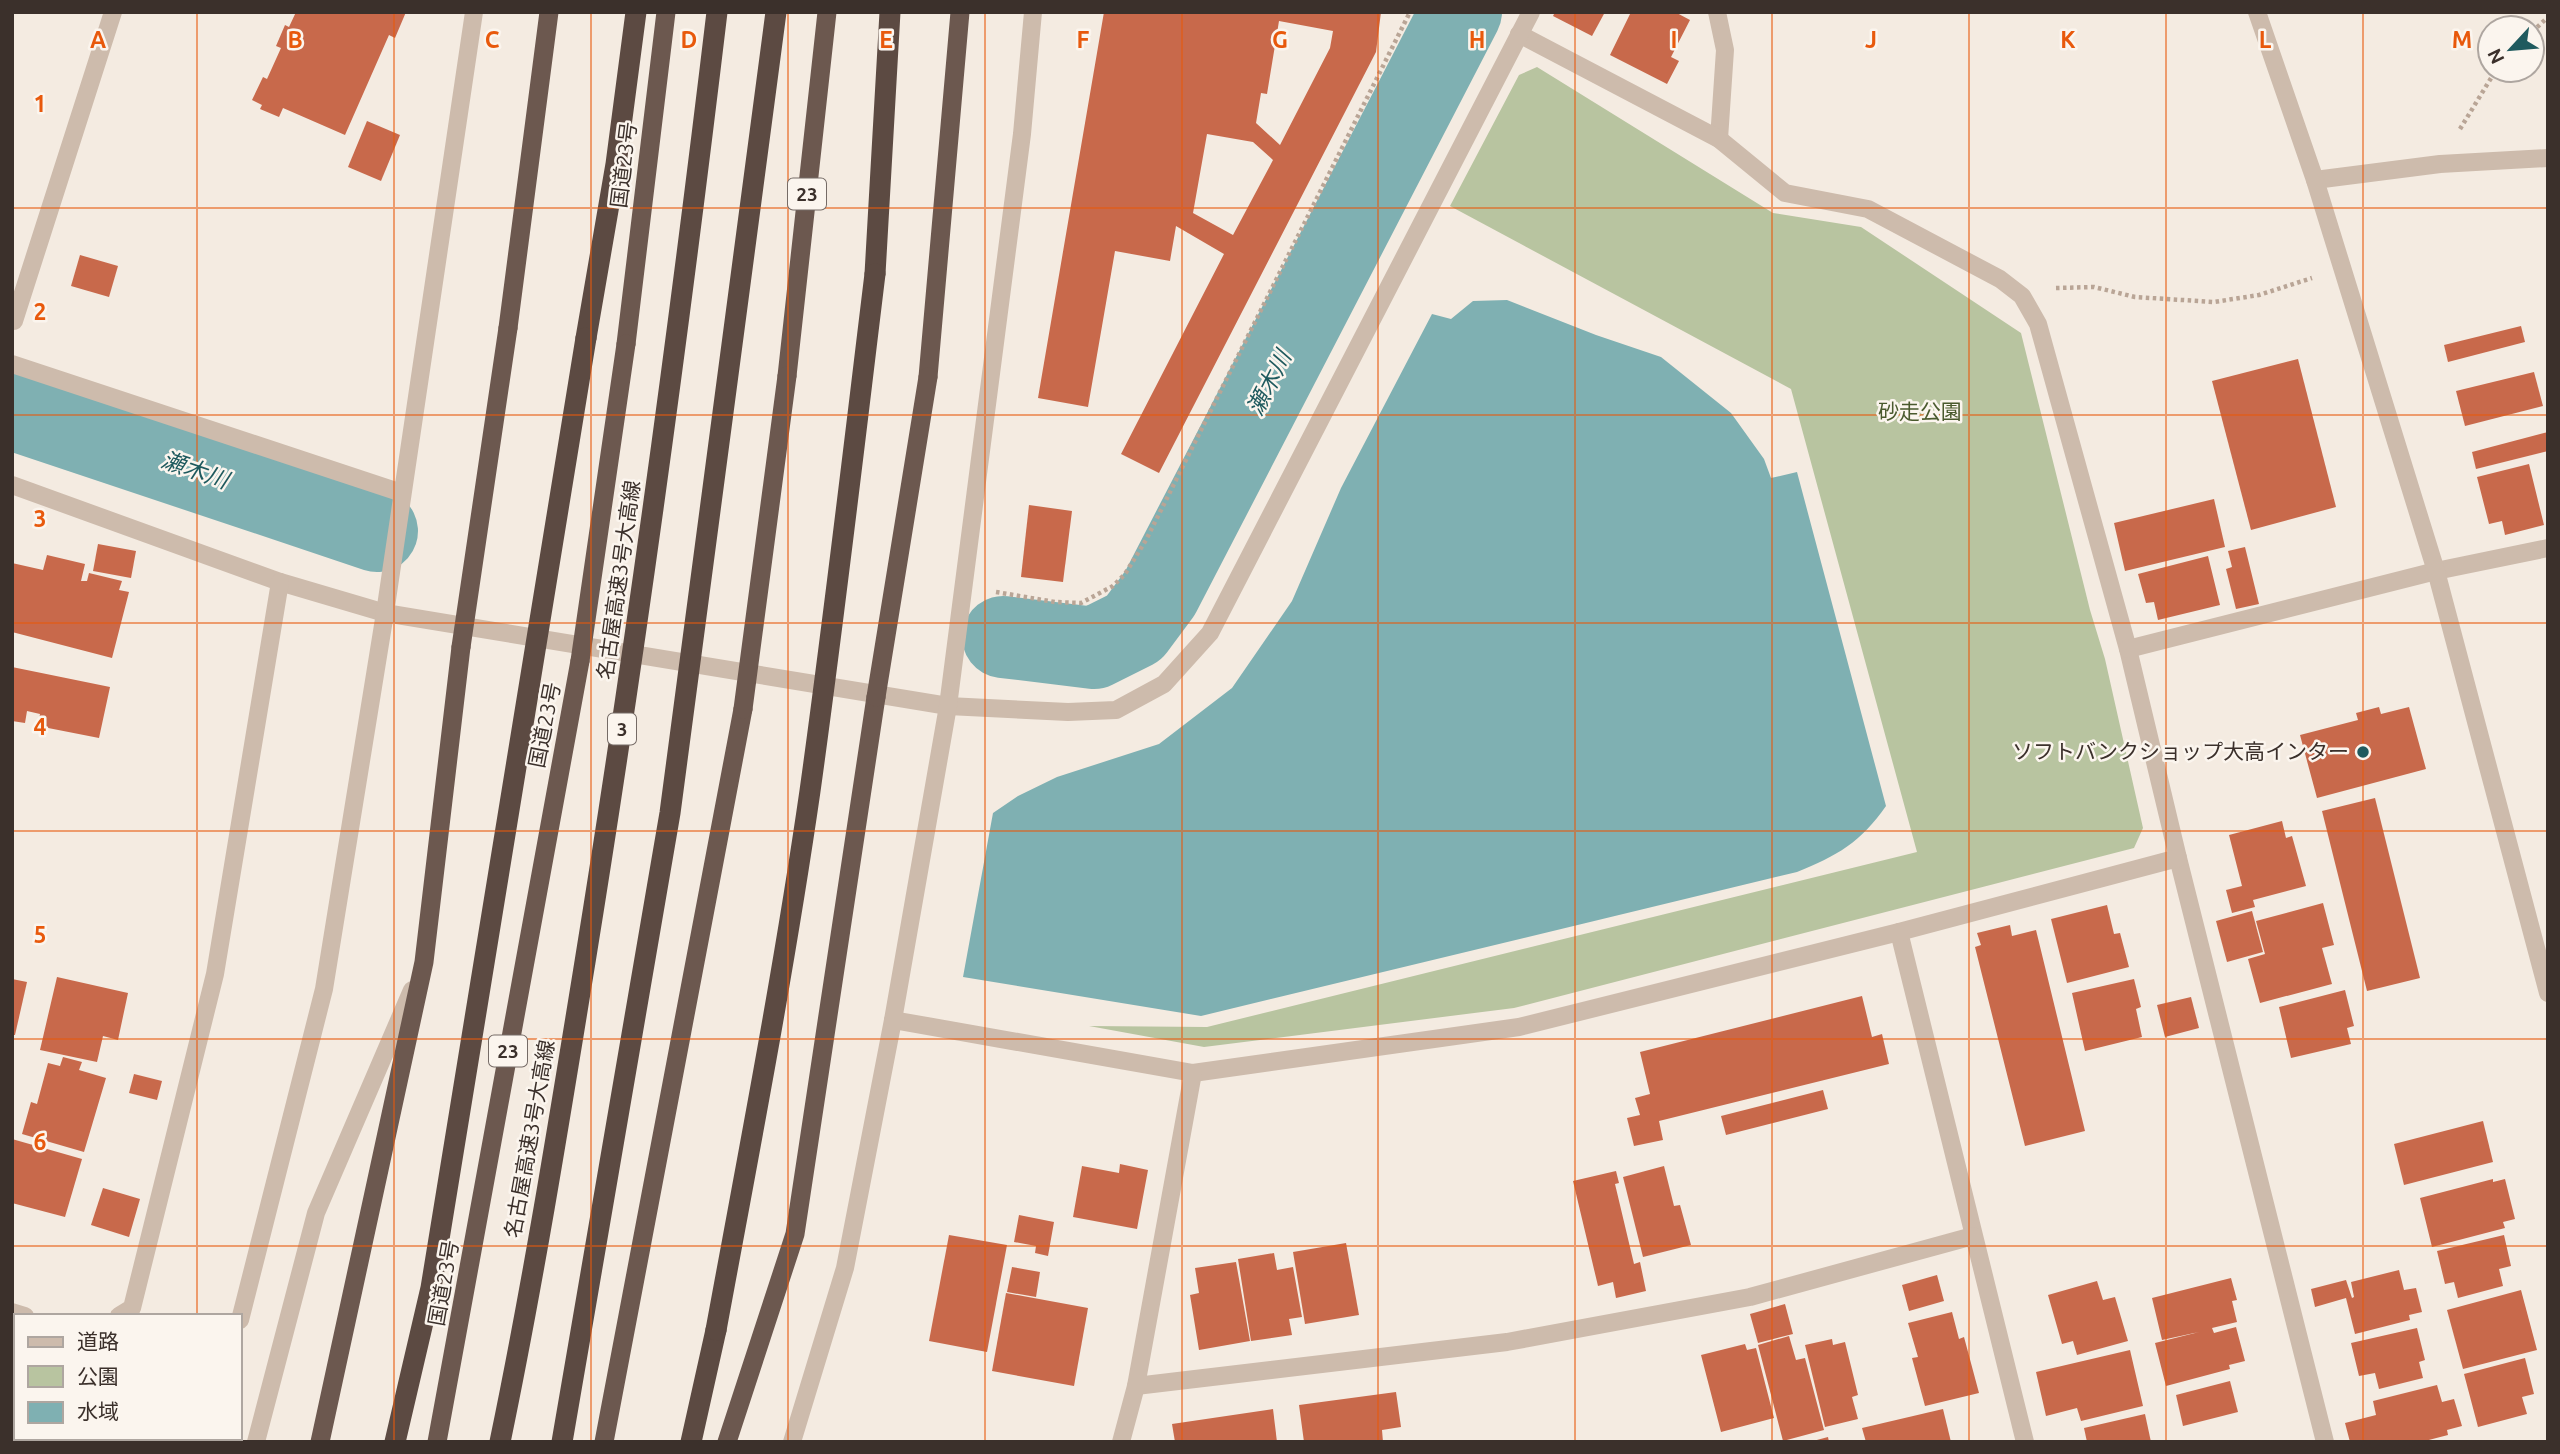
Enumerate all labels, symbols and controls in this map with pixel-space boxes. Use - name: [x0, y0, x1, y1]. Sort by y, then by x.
- north arrow: [2476, 14, 2546, 84]
- text: A: [90, 27, 106, 52]
- text: B: [287, 27, 303, 52]
- text: C: [485, 27, 500, 52]
- text: D: [681, 27, 697, 52]
- text: E: [879, 27, 893, 52]
- text: F: [1077, 27, 1090, 52]
- text: G: [1272, 27, 1288, 52]
- text: H: [1469, 27, 1485, 52]
- text: I: [1671, 27, 1677, 52]
- text: J: [1865, 27, 1877, 52]
- text: K: [2060, 27, 2076, 52]
- text: L: [2259, 27, 2272, 52]
- text: M: [2452, 27, 2472, 52]
- text: N: [2483, 45, 2509, 68]
- text: 1: [34, 91, 46, 116]
- street label: 国道23号: [606, 120, 640, 209]
- road number: 23: [788, 178, 826, 210]
- text: 2: [34, 299, 46, 324]
- water label: 瀬木川: [1242, 344, 1297, 419]
- park label: 砂走公園: [1878, 399, 1962, 423]
- water label: 瀬木川: [158, 446, 235, 494]
- street label: 名古屋高速3号大高線: [592, 479, 644, 681]
- text: 3: [34, 506, 46, 531]
- street label: 国道23号: [524, 680, 564, 770]
- text: 4: [34, 714, 47, 739]
- road number: 3: [608, 714, 636, 744]
- place label: ソフトバンクショップ大高インター: [2012, 739, 2349, 763]
- marker: ソフトバンクショップ大高インター: [2355, 744, 2371, 760]
- text: 5: [34, 922, 46, 947]
- road number: 23: [489, 1036, 527, 1066]
- street label: 名古屋高速3号大高線: [500, 1038, 558, 1240]
- text: 6: [34, 1129, 47, 1154]
- street label: 国道23号: [424, 1238, 462, 1328]
- legend: [14, 1314, 242, 1440]
- text: 道路: [77, 1329, 119, 1353]
- text: 公園: [77, 1364, 119, 1388]
- text: 水域: [77, 1399, 119, 1423]

